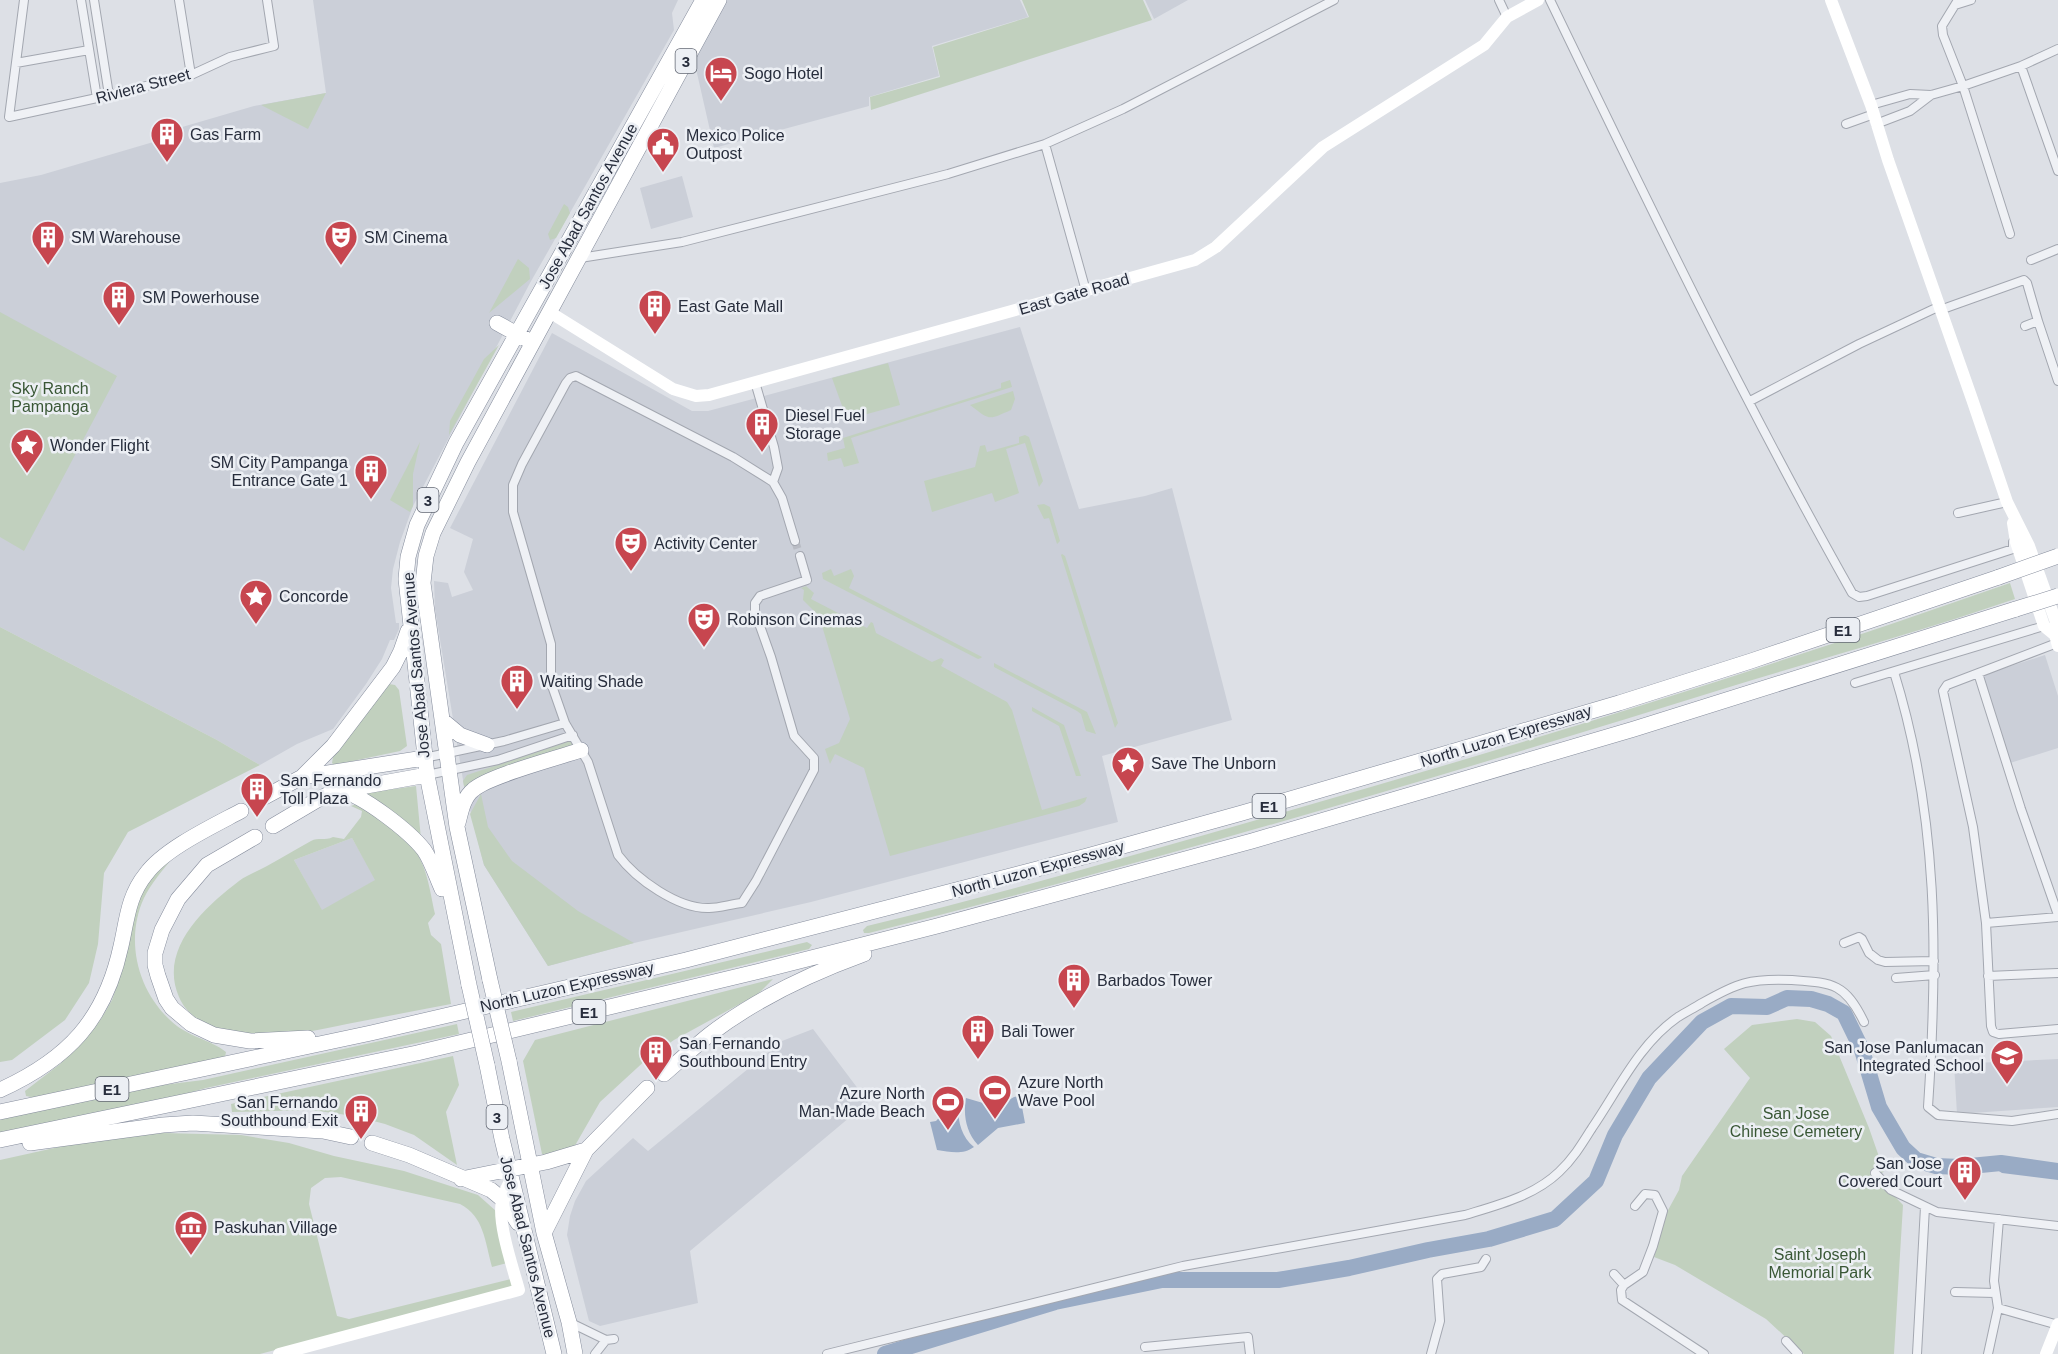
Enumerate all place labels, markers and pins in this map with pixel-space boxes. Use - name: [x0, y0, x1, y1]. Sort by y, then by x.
- hotel icon: Sogo Hotel: [703, 55, 739, 102]
- place label: Sogo Hotel: [744, 65, 823, 82]
- building icon: Gas Farm: [149, 116, 185, 163]
- place label: Gas Farm: [190, 126, 261, 143]
- public building icon: Mexico Police Outpost: [645, 126, 681, 173]
- place label: Mexico Police Outpost: [686, 127, 785, 162]
- building icon: SM Warehouse: [30, 219, 66, 266]
- theatre icon: SM Cinema: [323, 219, 359, 266]
- place label: SM Warehouse: [71, 229, 181, 246]
- place label: SM Cinema: [364, 229, 448, 246]
- building icon: SM Powerhouse: [101, 279, 137, 326]
- building icon: East Gate Mall: [637, 288, 673, 335]
- place label: SM Powerhouse: [142, 289, 259, 306]
- place label: East Gate Mall: [678, 298, 783, 315]
- building icon: Diesel Fuel Storage: [744, 406, 780, 453]
- place label: Diesel Fuel Storage: [785, 407, 865, 442]
- place icon: Wonder Flight: [9, 427, 45, 474]
- place label: Wonder Flight: [50, 437, 150, 454]
- building icon: SM City Pampanga Entrance Gate 1: [353, 453, 389, 500]
- place label: SM City Pampanga Entrance Gate 1: [210, 454, 348, 489]
- theatre icon: Activity Center: [613, 525, 649, 572]
- place label: Activity Center: [654, 535, 758, 552]
- place icon: Concorde: [238, 578, 274, 625]
- place label: Concorde: [279, 588, 348, 605]
- theatre icon: Robinson Cinemas: [686, 601, 722, 648]
- place label: Robinson Cinemas: [727, 611, 862, 628]
- building icon: Waiting Shade: [499, 663, 535, 710]
- place label: Waiting Shade: [540, 673, 644, 690]
- place icon: Save The Unborn: [1110, 745, 1146, 792]
- place label: Save The Unborn: [1151, 755, 1276, 772]
- building icon: San Fernando Toll Plaza: [239, 771, 275, 818]
- place label: San Fernando Toll Plaza: [280, 772, 382, 807]
- building icon: Barbados Tower: [1056, 962, 1092, 1009]
- place label: Barbados Tower: [1097, 972, 1213, 989]
- building icon: Bali Tower: [960, 1013, 996, 1060]
- place label: Bali Tower: [1001, 1023, 1075, 1040]
- building icon: San Fernando Southbound Entry: [638, 1034, 674, 1081]
- place label: San Fernando Southbound Entry: [679, 1035, 807, 1070]
- school or university icon: San Jose Panlumacan Integrated School: [1989, 1038, 2025, 1085]
- place label: San Jose Panlumacan Integrated School: [1824, 1039, 1984, 1074]
- sports icon: Azure North Wave Pool: [977, 1073, 1013, 1120]
- place label: Azure North Wave Pool: [1018, 1074, 1103, 1109]
- sports icon: Azure North Man-Made Beach: [930, 1084, 966, 1131]
- place label: Azure North Man-Made Beach: [799, 1085, 925, 1120]
- building icon: San Fernando Southbound Exit: [343, 1093, 379, 1140]
- place label: San Fernando Southbound Exit: [221, 1094, 339, 1129]
- building icon: San Jose Covered Court: [1947, 1154, 1983, 1201]
- place label: San Jose Covered Court: [1838, 1155, 1943, 1190]
- museum icon: Paskuhan Village: [173, 1209, 209, 1256]
- place label: Paskuhan Village: [214, 1219, 337, 1236]

